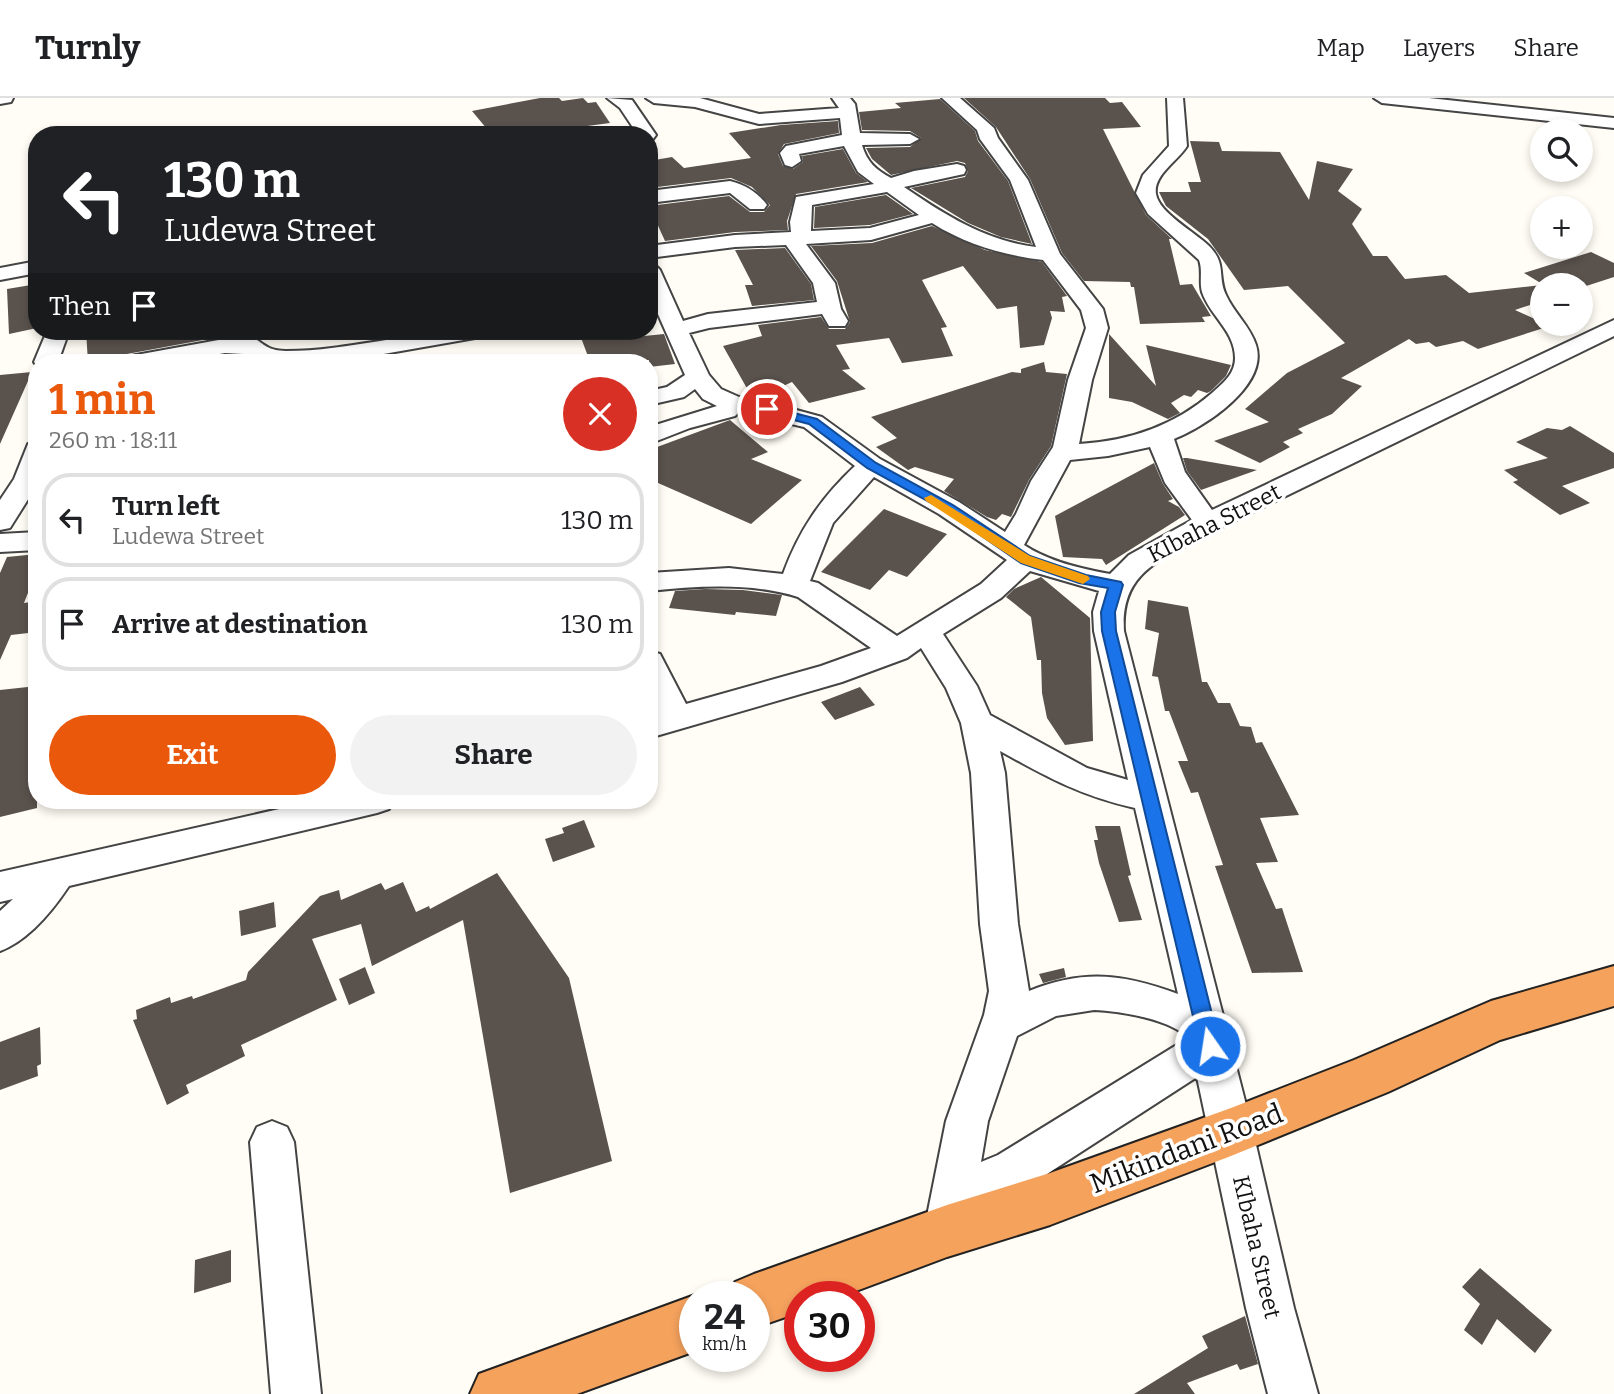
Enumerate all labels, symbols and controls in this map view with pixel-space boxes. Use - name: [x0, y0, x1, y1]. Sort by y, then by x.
- text: Turnly: [35, 28, 140, 68]
- text: Map: [1317, 34, 1365, 62]
- text: Layers: [1403, 34, 1475, 62]
- text: Share: [1513, 34, 1579, 62]
- map controls: [1530, 119, 1593, 336]
- button: search: [1530, 119, 1593, 182]
- text: 130 m: [164, 151, 300, 210]
- icon: left: [49, 154, 140, 245]
- button: +: [1530, 196, 1593, 259]
- text: Ludewa Street: [164, 211, 376, 249]
- button: −: [1530, 273, 1593, 336]
- icon: arrive: [125, 287, 163, 325]
- text: Then: [49, 291, 111, 322]
- text: 1 min: [49, 375, 155, 425]
- button: close: [563, 377, 637, 451]
- pin: [737, 379, 797, 439]
- icon: arrive: [748, 390, 786, 428]
- text: 260 m · 18:11: [49, 426, 177, 454]
- street label: KIbaha Street: [1143, 477, 1285, 569]
- text: Turn left: [112, 491, 220, 522]
- icon: left: [53, 501, 91, 539]
- text: 130 m: [561, 505, 633, 536]
- text: Ludewa Street: [112, 522, 264, 550]
- icon: arrive: [53, 605, 91, 643]
- text: Arrive at destination: [112, 609, 367, 640]
- text: 130 m: [561, 609, 633, 640]
- button: Exit: [49, 715, 336, 795]
- button: Share: [350, 715, 637, 795]
- position arrow: [1173, 1009, 1247, 1083]
- street label: Mikindani Road: [1085, 1097, 1287, 1200]
- street label: KIbaha Street: [1227, 1173, 1287, 1321]
- speed limit sign: 30: [784, 1281, 875, 1372]
- text: 24: [704, 1296, 745, 1338]
- text: km/h: [702, 1333, 747, 1355]

